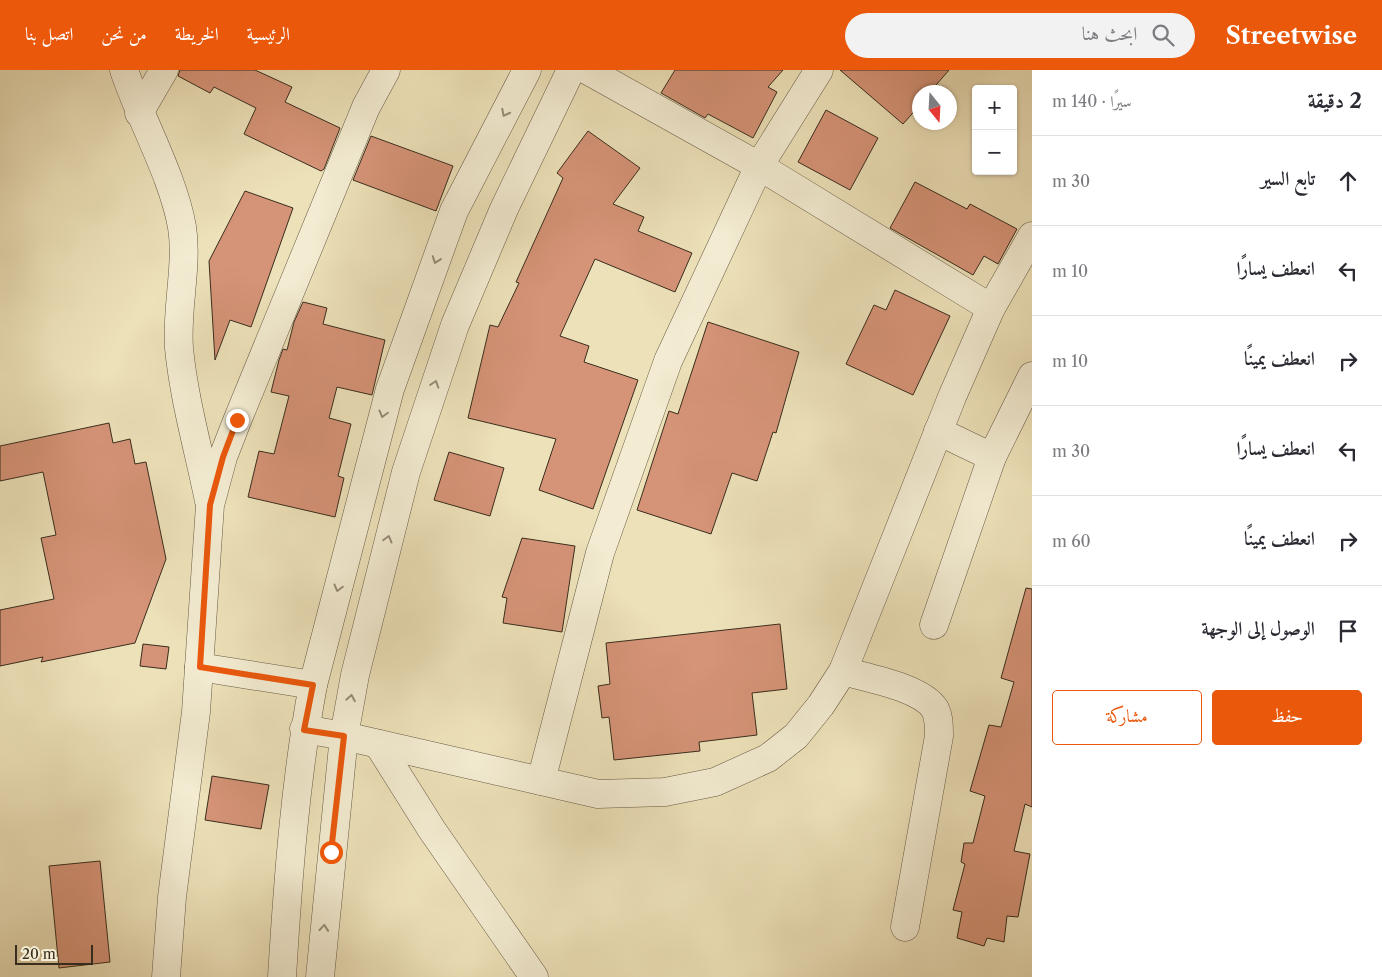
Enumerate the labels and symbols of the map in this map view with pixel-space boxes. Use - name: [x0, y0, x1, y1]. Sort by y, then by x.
- north arrow: [912, 85, 957, 130]
- one-way arrow: [501, 108, 511, 117]
- one-way arrow: [432, 256, 442, 264]
- one-way arrow: [429, 380, 439, 389]
- route end: [226, 409, 249, 432]
- one-way arrow: [378, 409, 389, 418]
- one-way arrow: [382, 536, 392, 544]
- one-way arrow: [333, 584, 344, 593]
- one-way arrow: [345, 693, 355, 702]
- route start: [320, 841, 343, 864]
- one-way arrow: [318, 924, 329, 932]
- scale bar: [15, 942, 92, 965]

